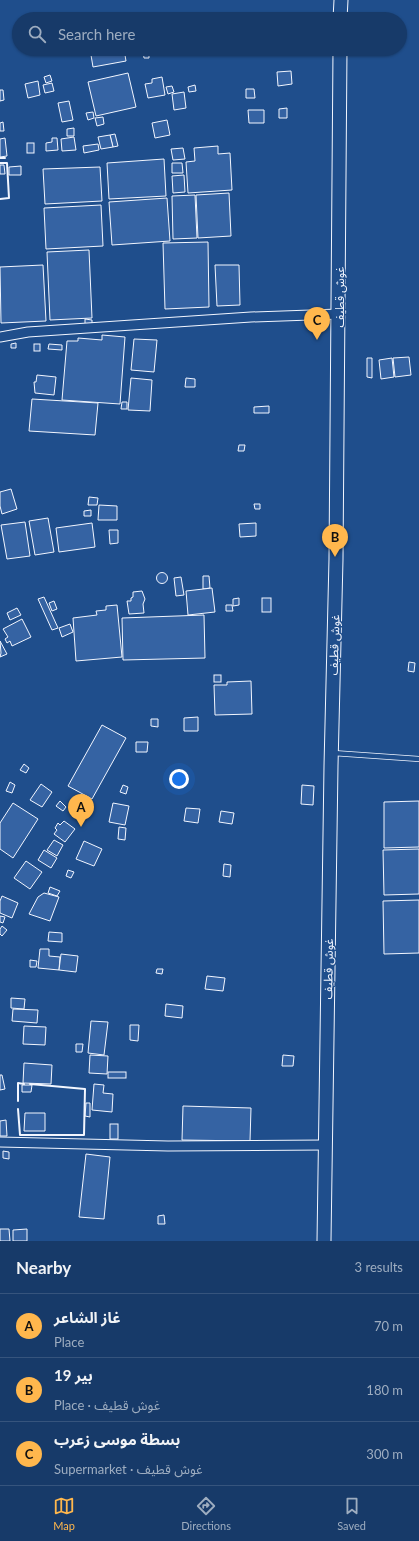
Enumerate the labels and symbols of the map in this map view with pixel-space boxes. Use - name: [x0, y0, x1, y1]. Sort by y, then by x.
- street label: غوش قطيف: [332, 267, 347, 327]
- pin: C: [304, 307, 330, 340]
- pin: B: [322, 524, 348, 557]
- street label: غوش قطيف: [325, 614, 343, 676]
- your location: [169, 769, 189, 789]
- pin: A: [68, 794, 94, 827]
- street label: غوش قطيف: [320, 938, 336, 1000]

